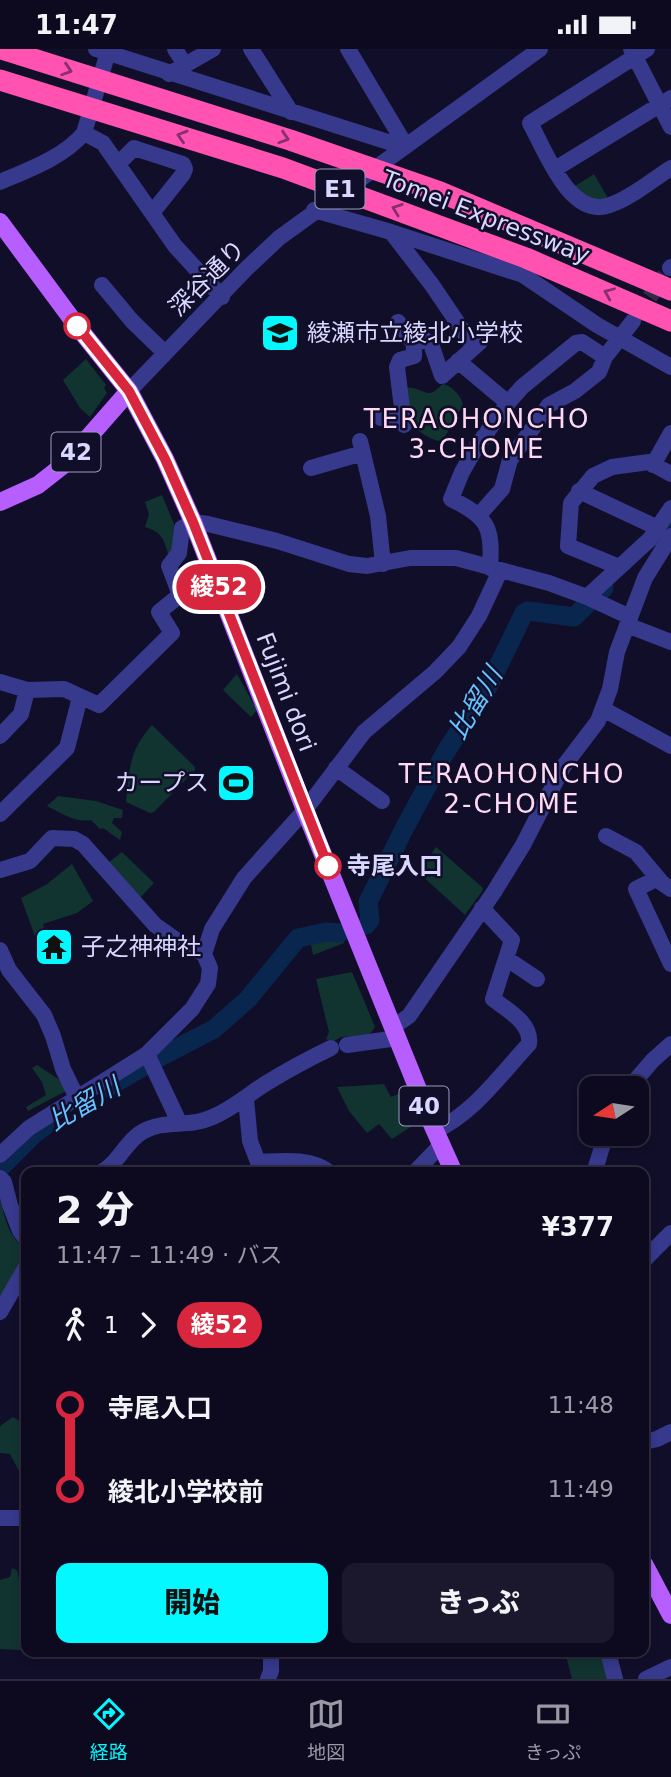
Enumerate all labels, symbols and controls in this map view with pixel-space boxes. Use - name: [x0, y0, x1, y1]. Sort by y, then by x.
- text: 11:47: [35, 10, 118, 40]
- one-way arrow: [60, 61, 72, 76]
- one-way arrow: [176, 130, 188, 145]
- one-way arrow: [277, 130, 289, 144]
- street label: Tomei Expressway: [377, 164, 594, 269]
- road number: E1: [316, 169, 364, 209]
- one-way arrow: [392, 203, 404, 217]
- street label: 深谷通り: [163, 234, 251, 322]
- one-way arrow: [603, 287, 616, 301]
- school or university icon: 綾瀬市立綾北小学校: [259, 312, 301, 354]
- unlabelled marker: [64, 313, 90, 339]
- place label: 綾瀬市立綾北小学校: [307, 319, 523, 347]
- district label: TERAOHONCHO 3-CHOME: [363, 404, 590, 464]
- road number: 42: [52, 433, 100, 471]
- line badge: 綾52: [179, 564, 259, 610]
- text: 綾52: [190, 573, 248, 601]
- street label: Fujimi dori: [251, 629, 321, 755]
- water label: 比留川: [442, 659, 509, 744]
- district label: TERAOHONCHO 2-CHOME: [398, 759, 625, 819]
- sports icon: カープス: [215, 762, 257, 804]
- place label: カープス: [114, 769, 209, 797]
- place label: 寺尾入口: [347, 852, 443, 880]
- marker: 寺尾入口: [315, 853, 341, 879]
- temple icon: 子之神神社: [33, 926, 75, 968]
- place label: 子之神神社: [81, 933, 201, 961]
- water label: 比留川: [43, 1070, 128, 1136]
- north arrow: [579, 1076, 649, 1146]
- map controls: [579, 1076, 649, 1146]
- road number: 40: [400, 1087, 448, 1125]
- text: 2 分: [56, 1188, 134, 1232]
- text: ¥377: [542, 1212, 614, 1242]
- text: 11:47 – 11:49 · バス: [56, 1242, 283, 1268]
- icon: walk: [56, 1306, 94, 1344]
- icon: forward: [129, 1306, 167, 1344]
- text: 綾52: [191, 1311, 248, 1339]
- text: 1: [104, 1312, 119, 1338]
- text: 11:48: [548, 1392, 614, 1418]
- text: 寺尾入口: [108, 1393, 212, 1423]
- text: 11:49: [548, 1476, 614, 1502]
- text: 綾北小学校前: [108, 1477, 264, 1507]
- button: 開始: [56, 1563, 328, 1643]
- button: きっぷ: [342, 1563, 614, 1643]
- tab: 経路: [90, 1695, 128, 1764]
- tab: 地図: [307, 1695, 345, 1764]
- tab: きっぷ: [525, 1695, 581, 1764]

